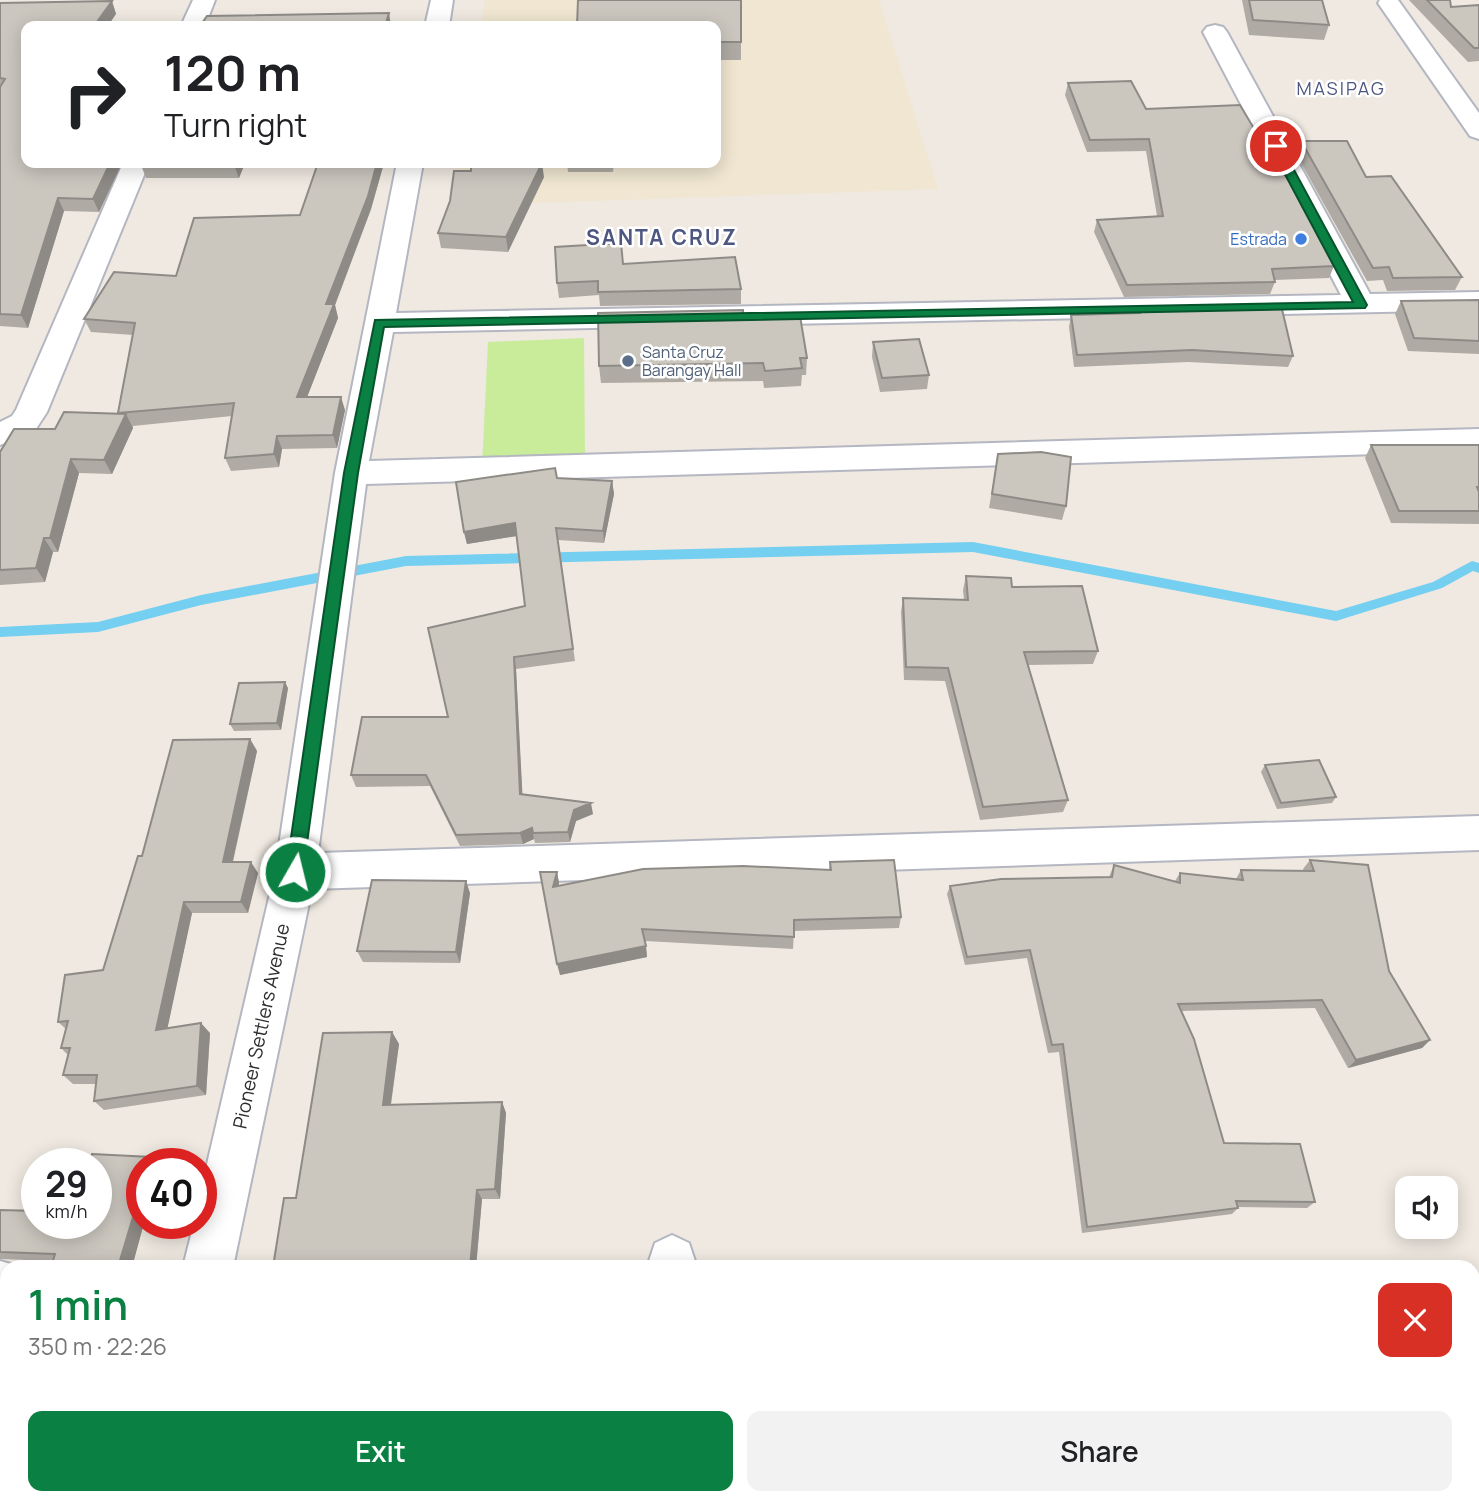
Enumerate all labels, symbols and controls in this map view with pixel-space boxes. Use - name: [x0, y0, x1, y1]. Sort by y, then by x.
- text: 120 m: [164, 39, 301, 106]
- icon: right: [49, 49, 140, 140]
- district label: MASIPAG: [1296, 76, 1386, 100]
- text: Turn right: [164, 103, 307, 147]
- pin: [1246, 116, 1306, 176]
- icon: arrive: [1257, 127, 1295, 165]
- district label: SANTA CRUZ: [586, 223, 738, 251]
- place label: Estrada: [1230, 228, 1287, 250]
- marker: Estrada: [1293, 231, 1309, 247]
- place label: Santa Cruz Barangay Hall: [642, 341, 741, 381]
- marker: Santa Cruz Barangay Hall: [620, 353, 636, 369]
- position arrow: [258, 835, 332, 909]
- street label: Pioneer Settlers Avenue: [227, 921, 295, 1131]
- speed limit sign: 40: [126, 1148, 217, 1239]
- text: 29: [45, 1160, 88, 1208]
- map controls: [1395, 1176, 1458, 1239]
- button: sound: [1395, 1176, 1458, 1239]
- text: km/h: [46, 1199, 87, 1223]
- text: 1 min: [28, 1275, 128, 1333]
- button: close: [1378, 1283, 1452, 1357]
- text: 350 m · 22:26: [28, 1330, 167, 1362]
- button: Exit: [28, 1411, 733, 1491]
- button: Share: [747, 1411, 1452, 1491]

